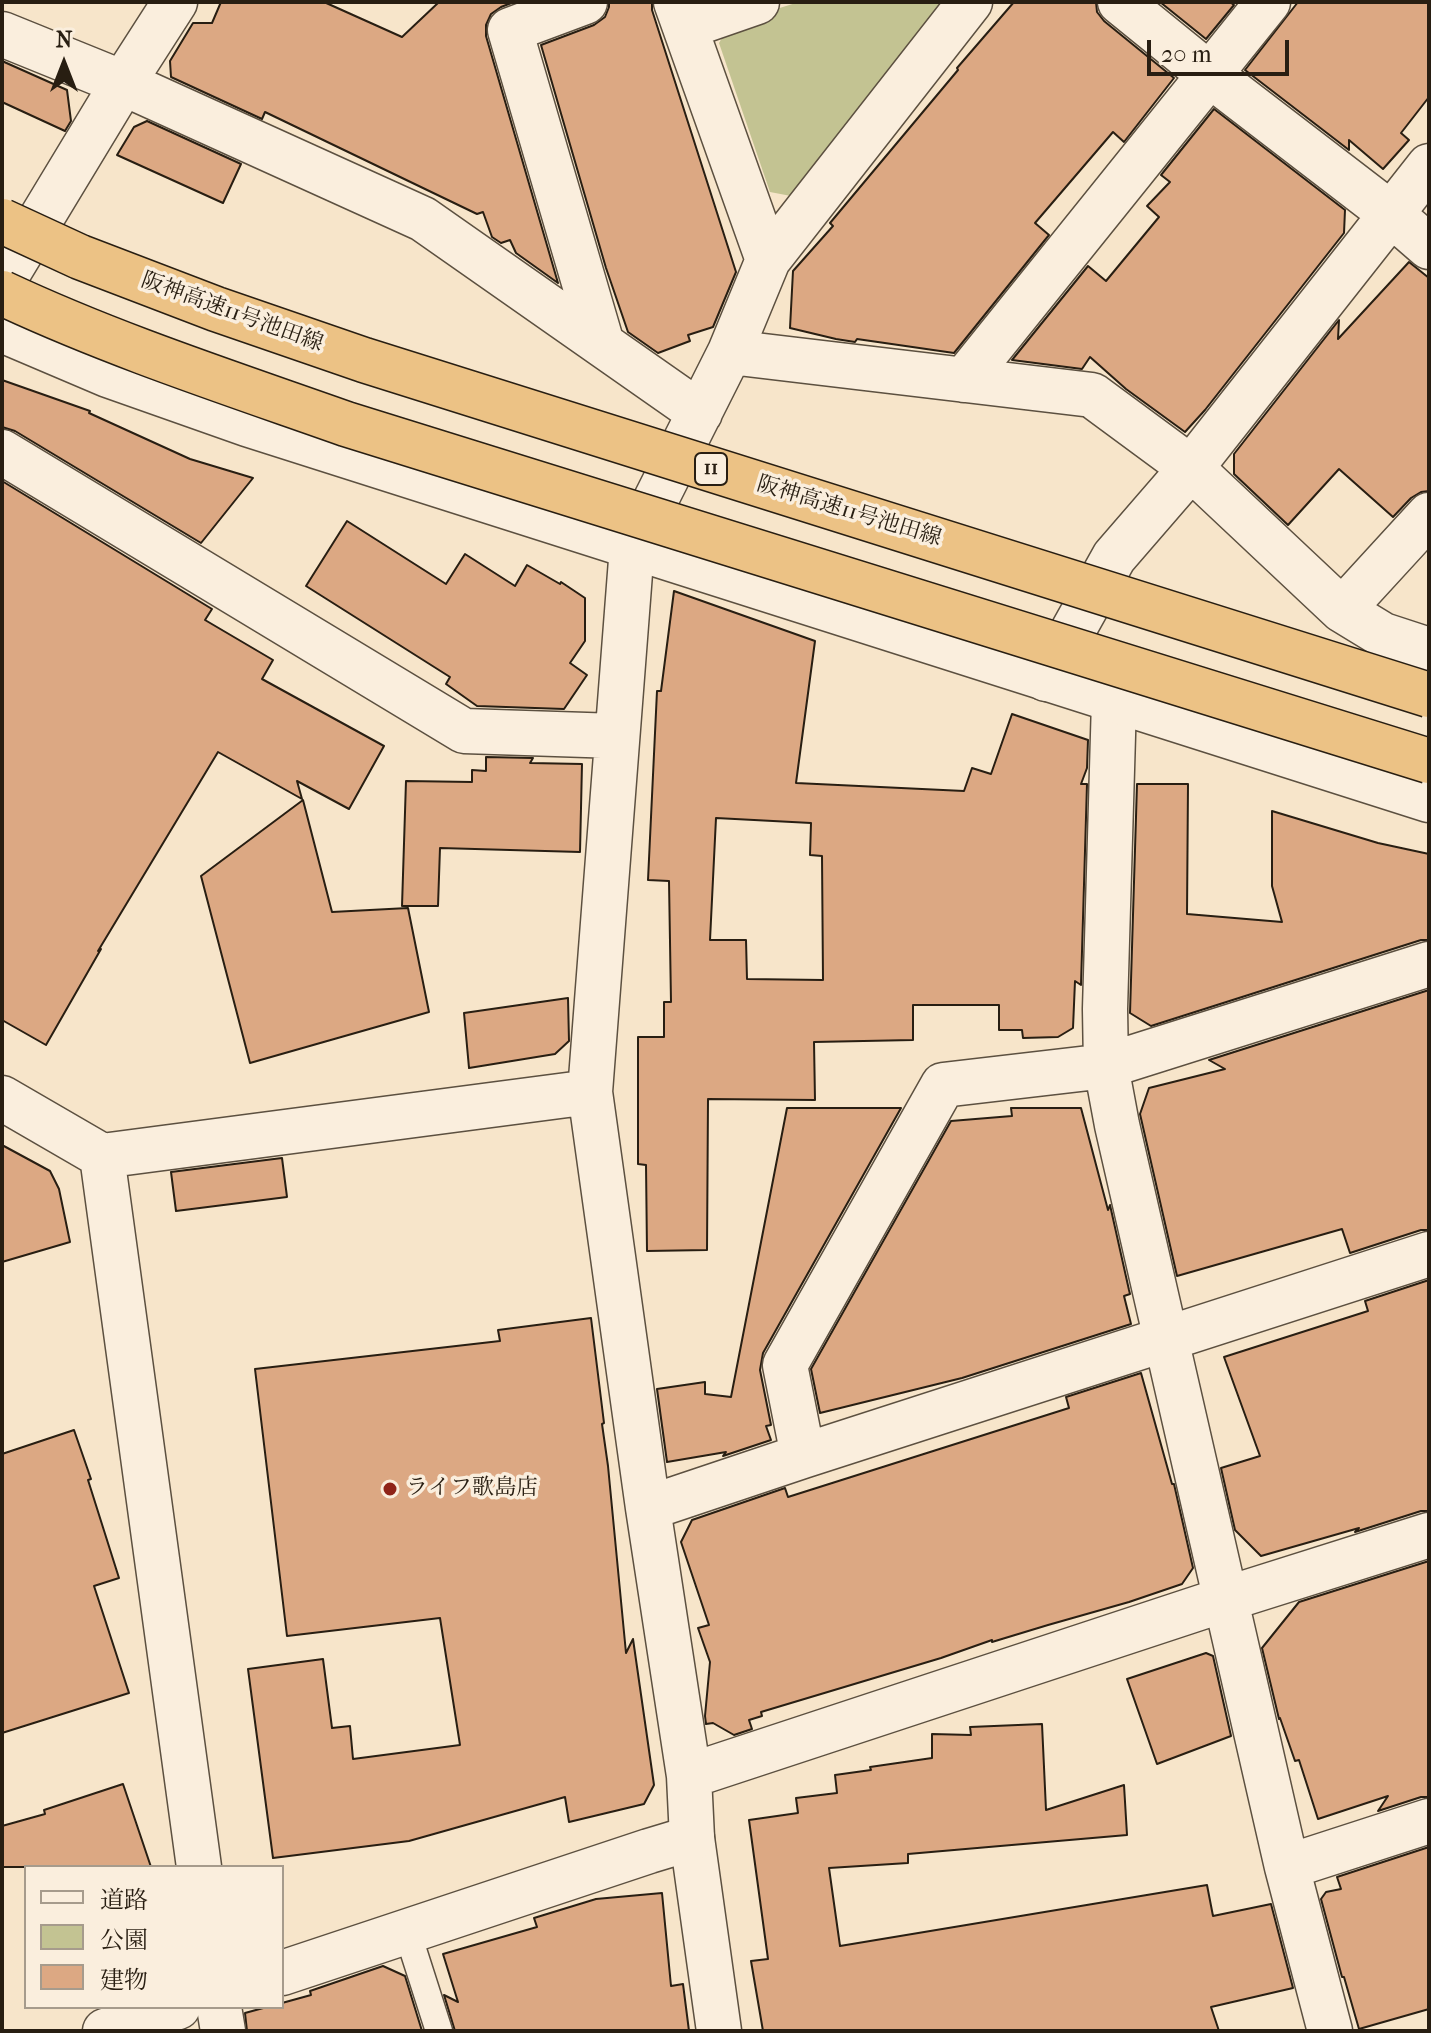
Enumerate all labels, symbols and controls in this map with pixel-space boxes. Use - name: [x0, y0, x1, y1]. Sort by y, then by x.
- north arrow: [24, 24, 104, 104]
- scale bar: [1151, 24, 1293, 74]
- text: N: [56, 27, 72, 53]
- text: 20 m: [1161, 40, 1212, 68]
- street label: 阪神高速11号池田線: [137, 268, 327, 358]
- road number: 11: [695, 453, 727, 485]
- street label: 阪神高速11号池田線: [753, 471, 945, 553]
- place label: ライフ歌島店: [406, 1476, 538, 1502]
- marker: ライフ歌島店: [381, 1480, 399, 1498]
- legend: [24, 1865, 284, 2009]
- text: 道路: [100, 1886, 148, 1914]
- text: 公園: [100, 1926, 148, 1954]
- text: 建物: [100, 1966, 148, 1994]

